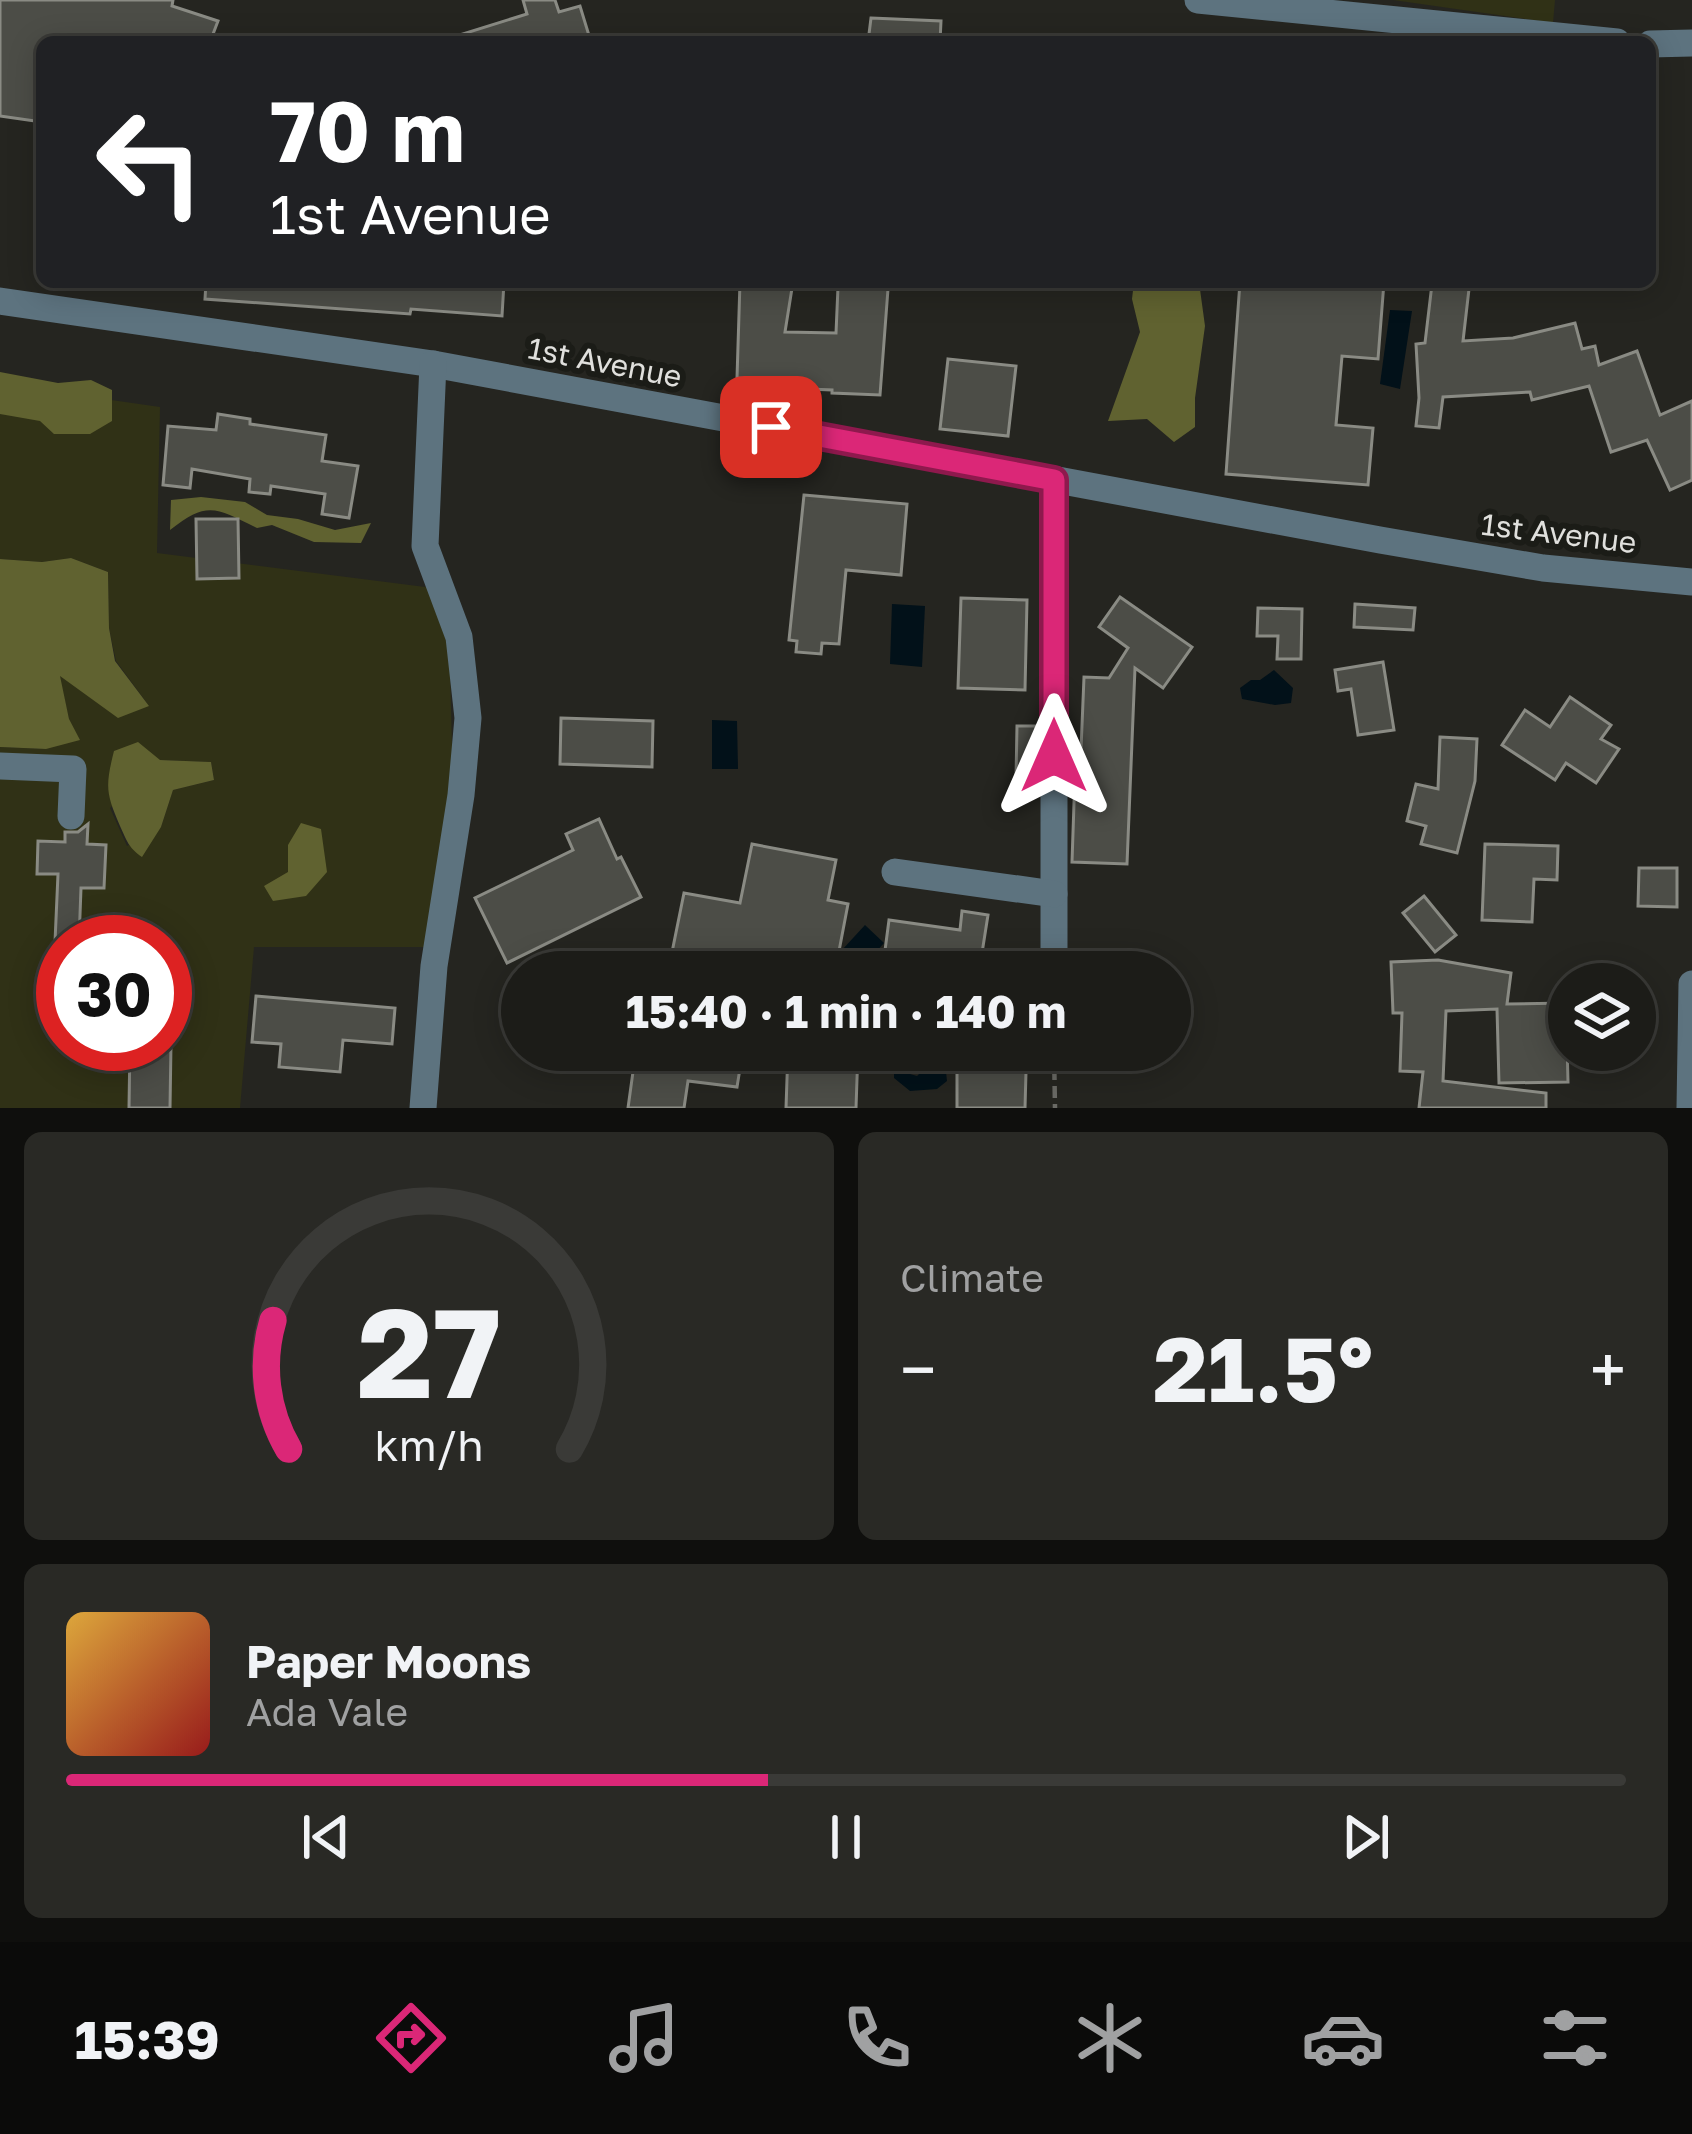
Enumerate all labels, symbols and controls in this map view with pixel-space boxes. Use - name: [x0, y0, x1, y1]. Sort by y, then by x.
- text: 70 m: [270, 80, 465, 180]
- icon: left: [72, 84, 228, 240]
- text: 1st Avenue: [270, 181, 551, 246]
- street label: 1st Avenue: [525, 329, 685, 395]
- pin: [720, 376, 822, 478]
- icon: arrive: [738, 394, 804, 460]
- street label: 1st Avenue: [1479, 506, 1639, 560]
- position arrow: [991, 693, 1117, 819]
- speed limit sign: 30: [36, 915, 192, 1071]
- map controls: [1548, 963, 1656, 1071]
- button: layers: [1548, 963, 1656, 1071]
- text: 15:40 · 1 min · 140 m: [626, 984, 1066, 1038]
- text: Climate: [900, 1254, 1044, 1301]
- text: 27: [357, 1276, 501, 1425]
- text: 21.5°: [1153, 1314, 1373, 1422]
- text: −: [900, 1329, 936, 1409]
- text: +: [1590, 1329, 1626, 1409]
- text: km/h: [374, 1419, 484, 1470]
- text: Paper Moons: [246, 1634, 531, 1688]
- text: Ada Vale: [246, 1688, 408, 1735]
- icon: previous: [293, 1804, 359, 1870]
- icon: pause: [813, 1804, 879, 1870]
- icon: next: [1333, 1804, 1399, 1870]
- icon: directions: [369, 1996, 453, 2080]
- icon: music: [602, 1996, 686, 2080]
- icon: phone: [835, 1996, 919, 2080]
- icon: climate: [1068, 1996, 1152, 2080]
- icon: car: [1301, 1996, 1385, 2080]
- icon: filters: [1533, 1996, 1617, 2080]
- text: 15:39: [74, 2006, 220, 2071]

